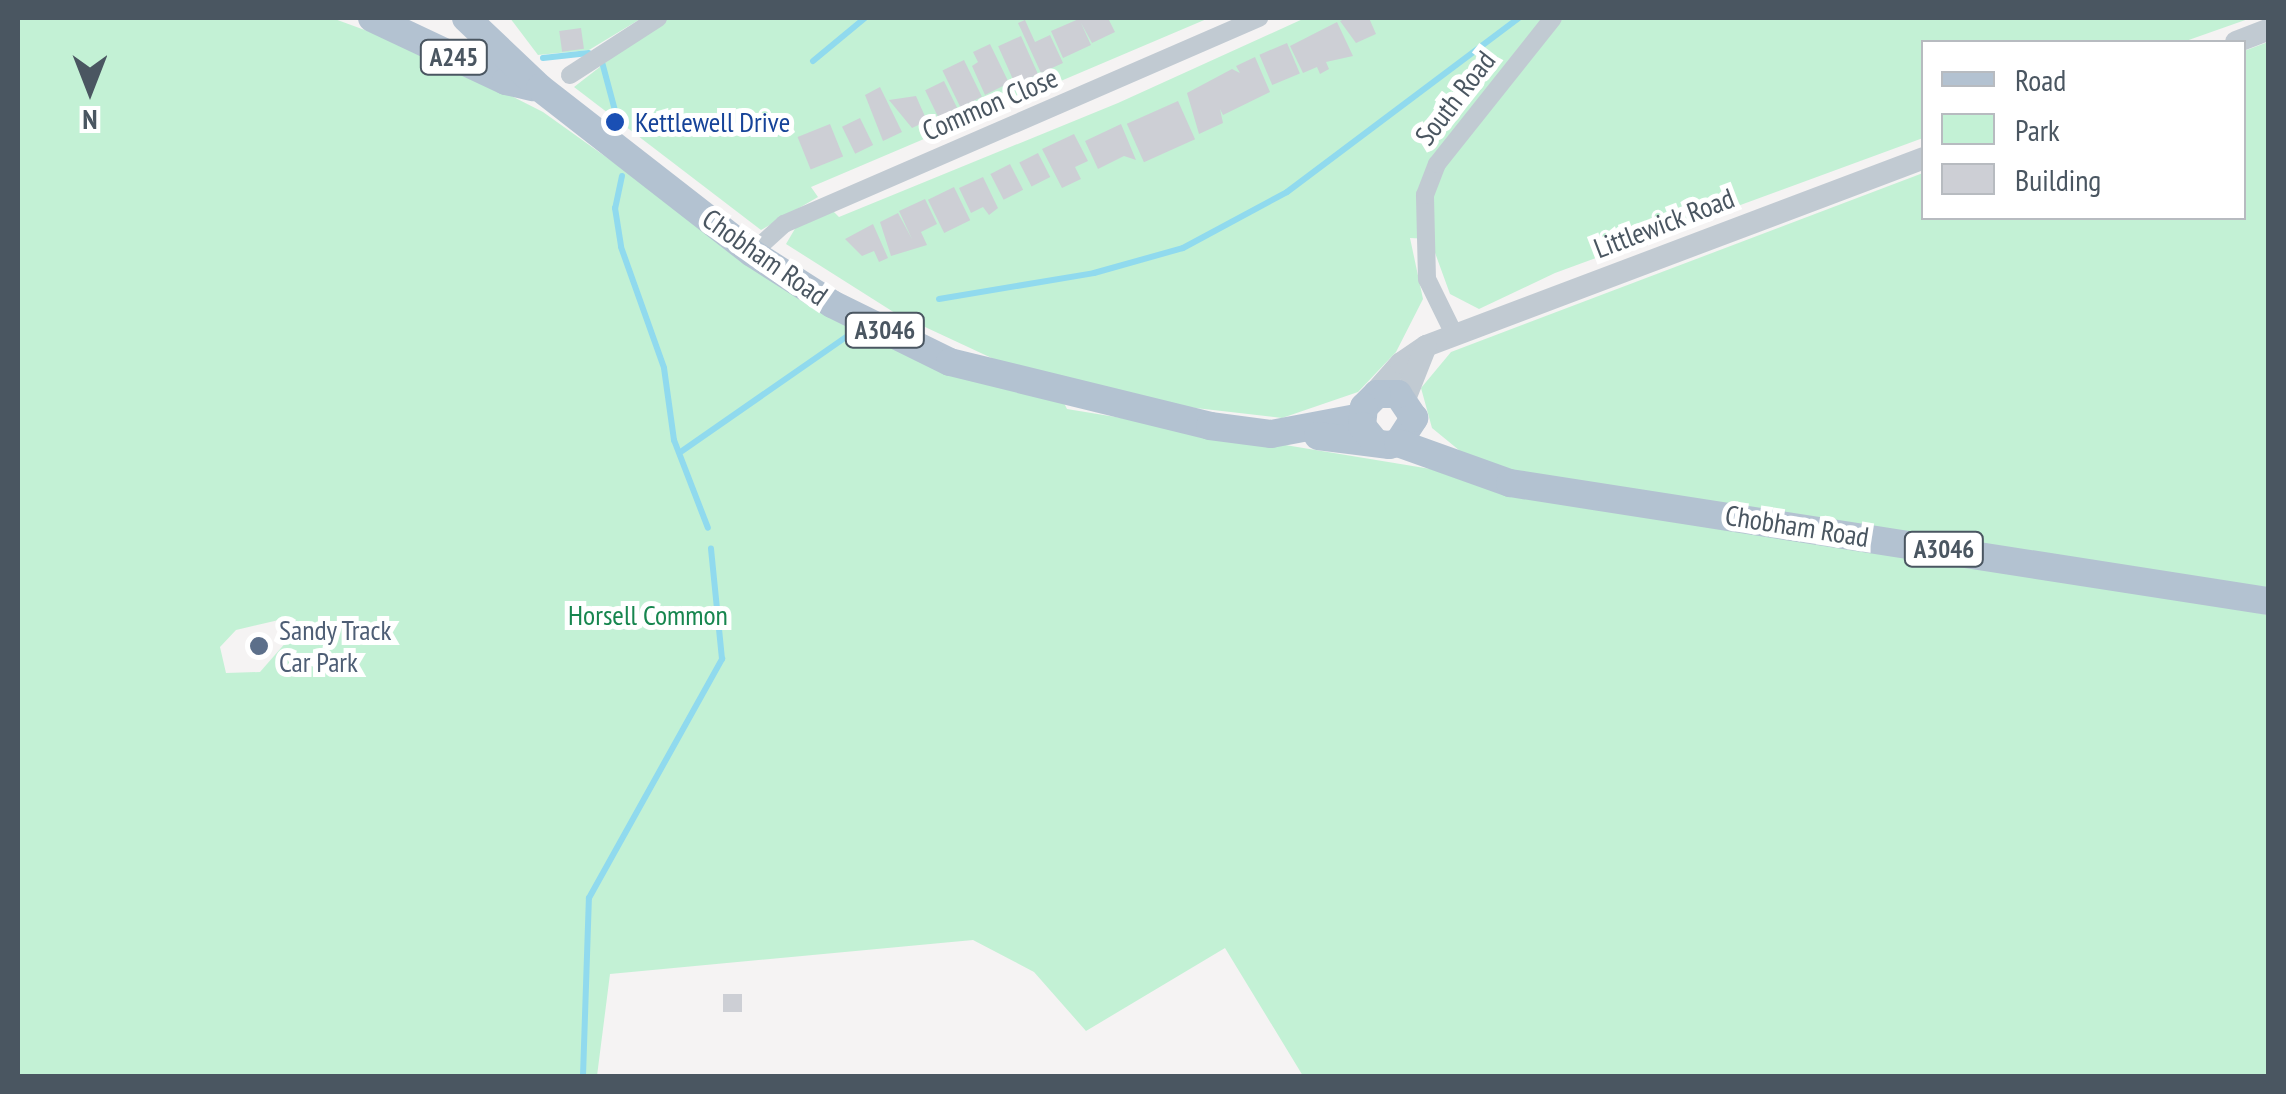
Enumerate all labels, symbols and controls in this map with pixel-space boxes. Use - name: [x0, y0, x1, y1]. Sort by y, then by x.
- road number: A245: [419, 37, 489, 77]
- north arrow: [40, 40, 140, 140]
- legend: [1921, 40, 2246, 220]
- street label: South Road: [1408, 44, 1502, 152]
- text: Road: [2015, 60, 2066, 99]
- street label: Common Close: [917, 61, 1063, 147]
- text: N: [82, 102, 98, 139]
- place label: Kettlewell Drive: [635, 105, 790, 139]
- text: Park: [2015, 110, 2060, 149]
- marker: Kettlewell Drive: [604, 111, 626, 133]
- text: Building: [2015, 160, 2101, 199]
- street label: Littlewick Road: [1589, 181, 1739, 265]
- street label: Chobham Road: [696, 202, 834, 312]
- road number: A3046: [842, 310, 928, 350]
- street label: Chobham Road: [1723, 498, 1871, 554]
- road number: A3046: [1902, 529, 1986, 569]
- park label: Horsell Common: [568, 598, 728, 632]
- place label: Sandy Track Car Park: [279, 613, 393, 679]
- marker: Sandy Track Car Park: [248, 635, 270, 657]

